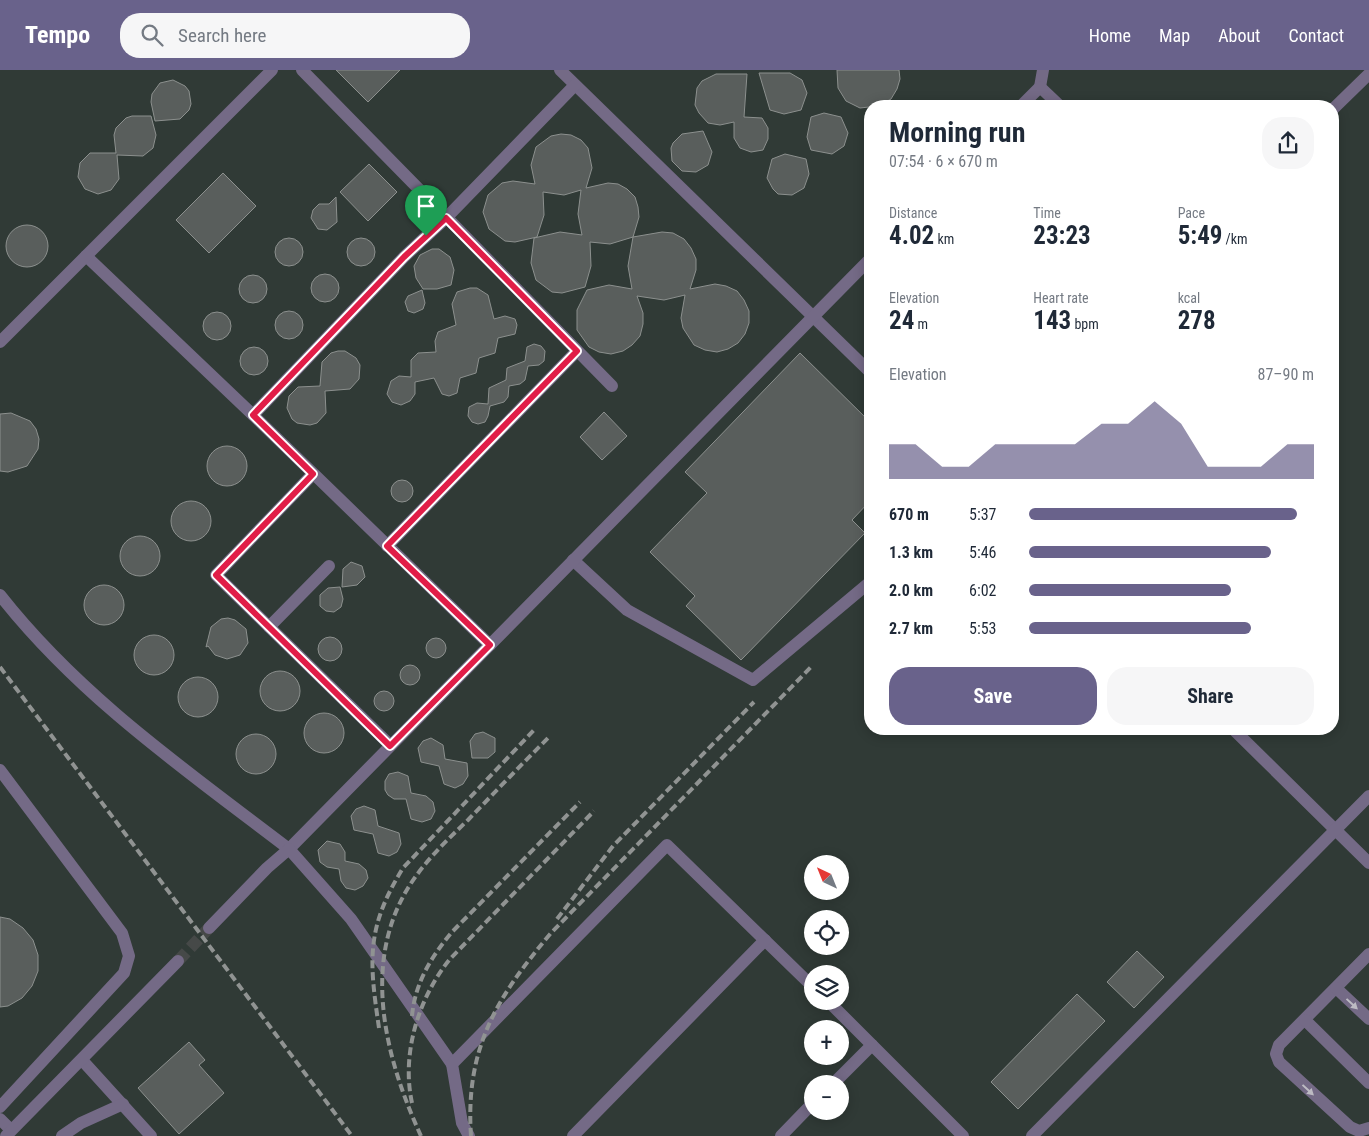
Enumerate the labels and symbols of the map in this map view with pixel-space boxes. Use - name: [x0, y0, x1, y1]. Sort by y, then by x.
- pin: [405, 185, 447, 236]
- north arrow: [804, 855, 849, 900]
- one-way arrow: [1346, 998, 1358, 1010]
- one-way arrow: [1302, 1084, 1315, 1095]

